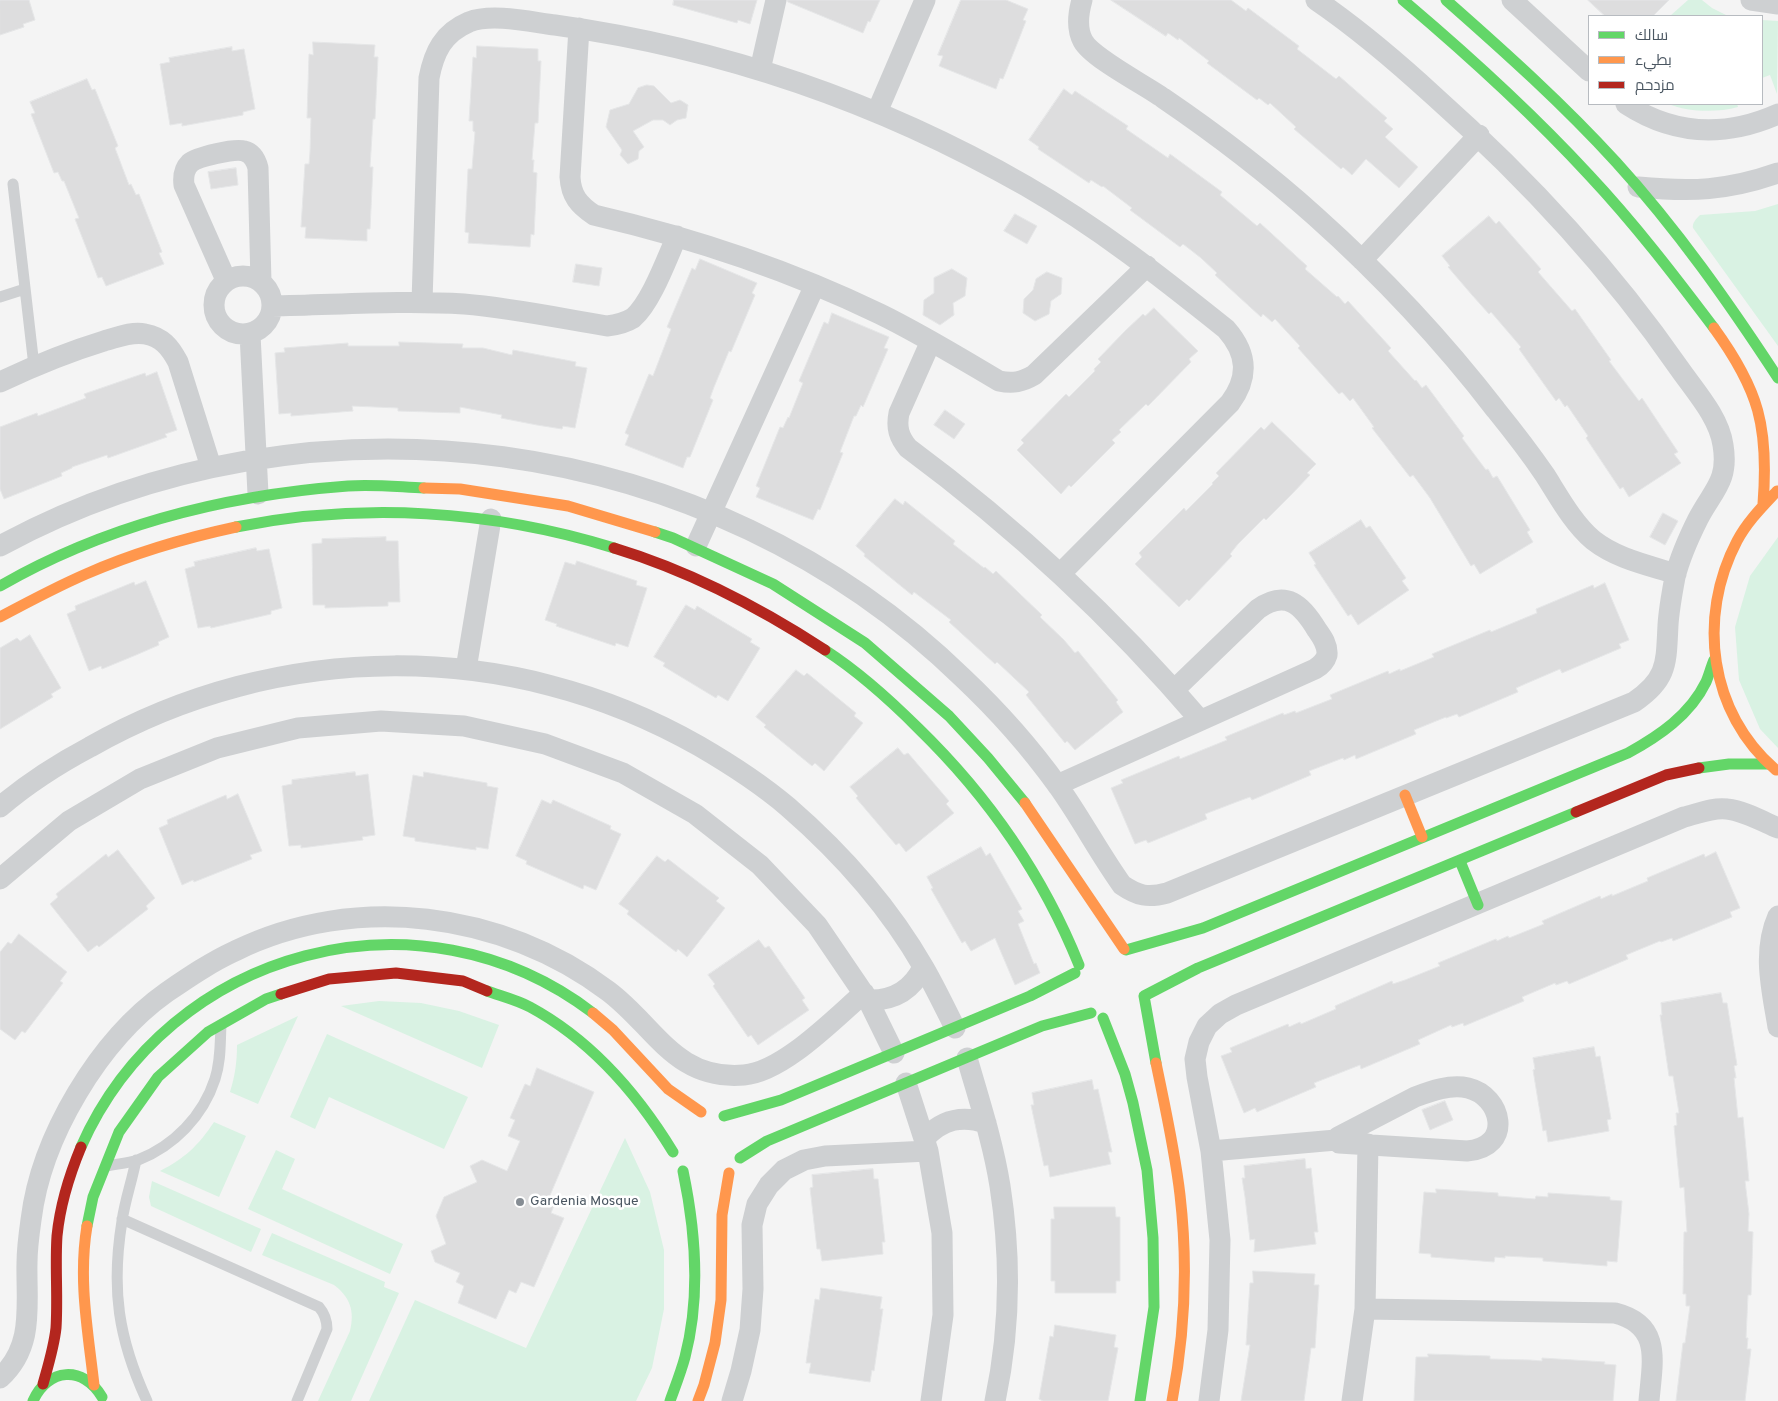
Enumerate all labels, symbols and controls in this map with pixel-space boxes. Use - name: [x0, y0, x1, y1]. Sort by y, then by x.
- legend: [1588, 15, 1763, 105]
- text: سالك: [1635, 27, 1668, 46]
- text: بطيء: [1635, 52, 1672, 71]
- text: مزدحم: [1635, 77, 1675, 96]
- place label: Gardenia Mosque: [530, 1194, 639, 1210]
- marker: Gardenia Mosque: [514, 1196, 526, 1208]

